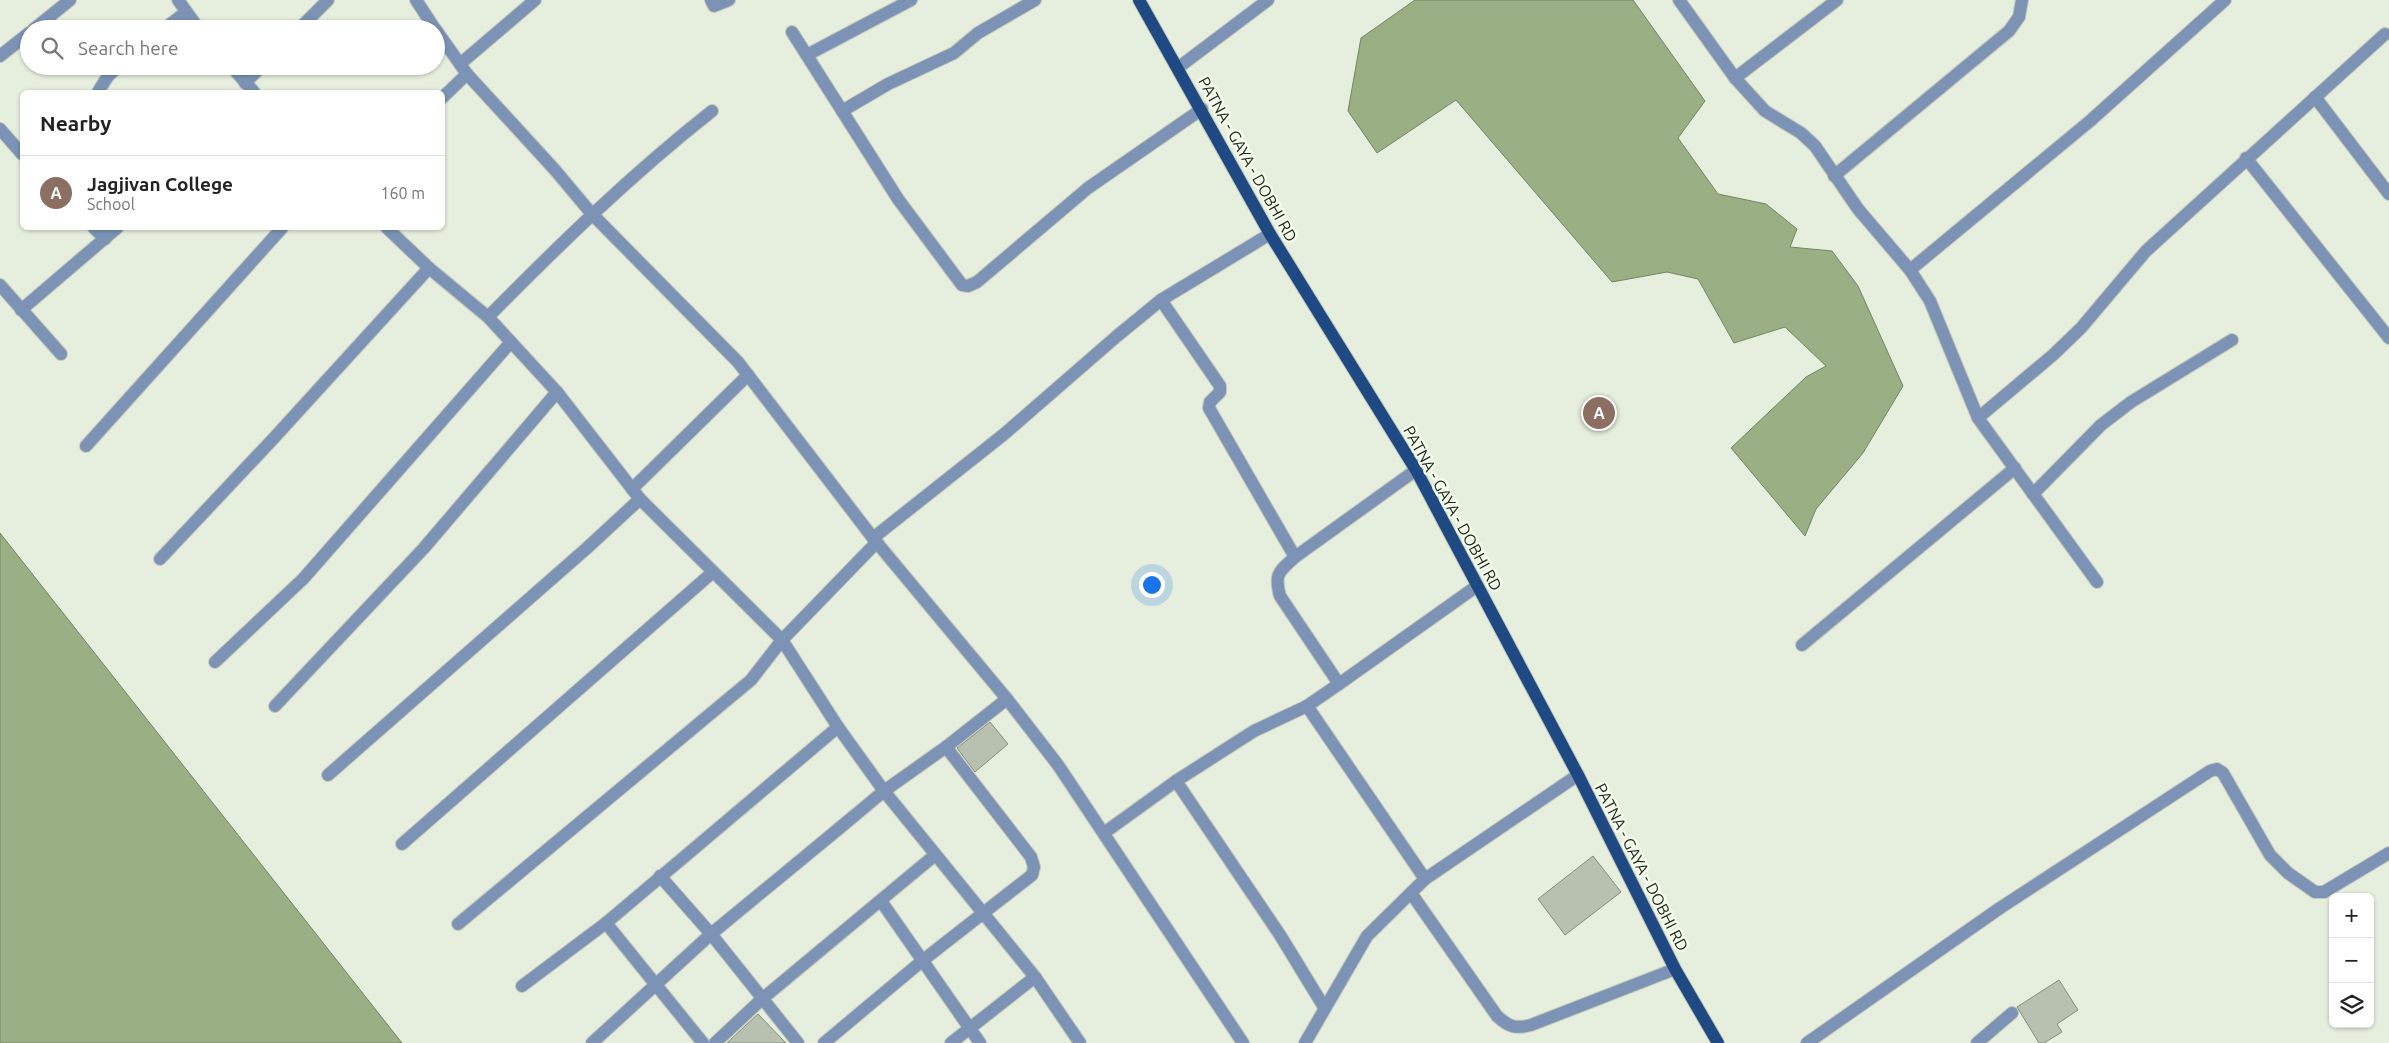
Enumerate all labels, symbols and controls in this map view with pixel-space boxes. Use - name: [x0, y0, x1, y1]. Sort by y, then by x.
- search box: [20, 20, 445, 75]
- icon: search: [38, 34, 66, 62]
- text: Search here: [78, 37, 178, 59]
- street label: PATNA - GAYA - DOBHI RD: [1195, 74, 1301, 244]
- text: Nearby: [40, 111, 111, 135]
- text: Jagjivan College: [87, 173, 233, 195]
- text: A: [50, 184, 62, 202]
- text: 160 m: [380, 184, 425, 202]
- text: School: [87, 195, 135, 213]
- pin: A: [1583, 394, 1615, 432]
- street label: PATNA - GAYA - DOBHI RD: [1400, 423, 1506, 593]
- your location: [1139, 572, 1165, 598]
- street label: PATNA - GAYA - DOBHI RD: [1592, 780, 1692, 954]
- map controls: [2329, 893, 2374, 1028]
- button: +: [2329, 893, 2374, 938]
- button: −: [2329, 938, 2374, 983]
- button: layers: [2329, 983, 2374, 1028]

